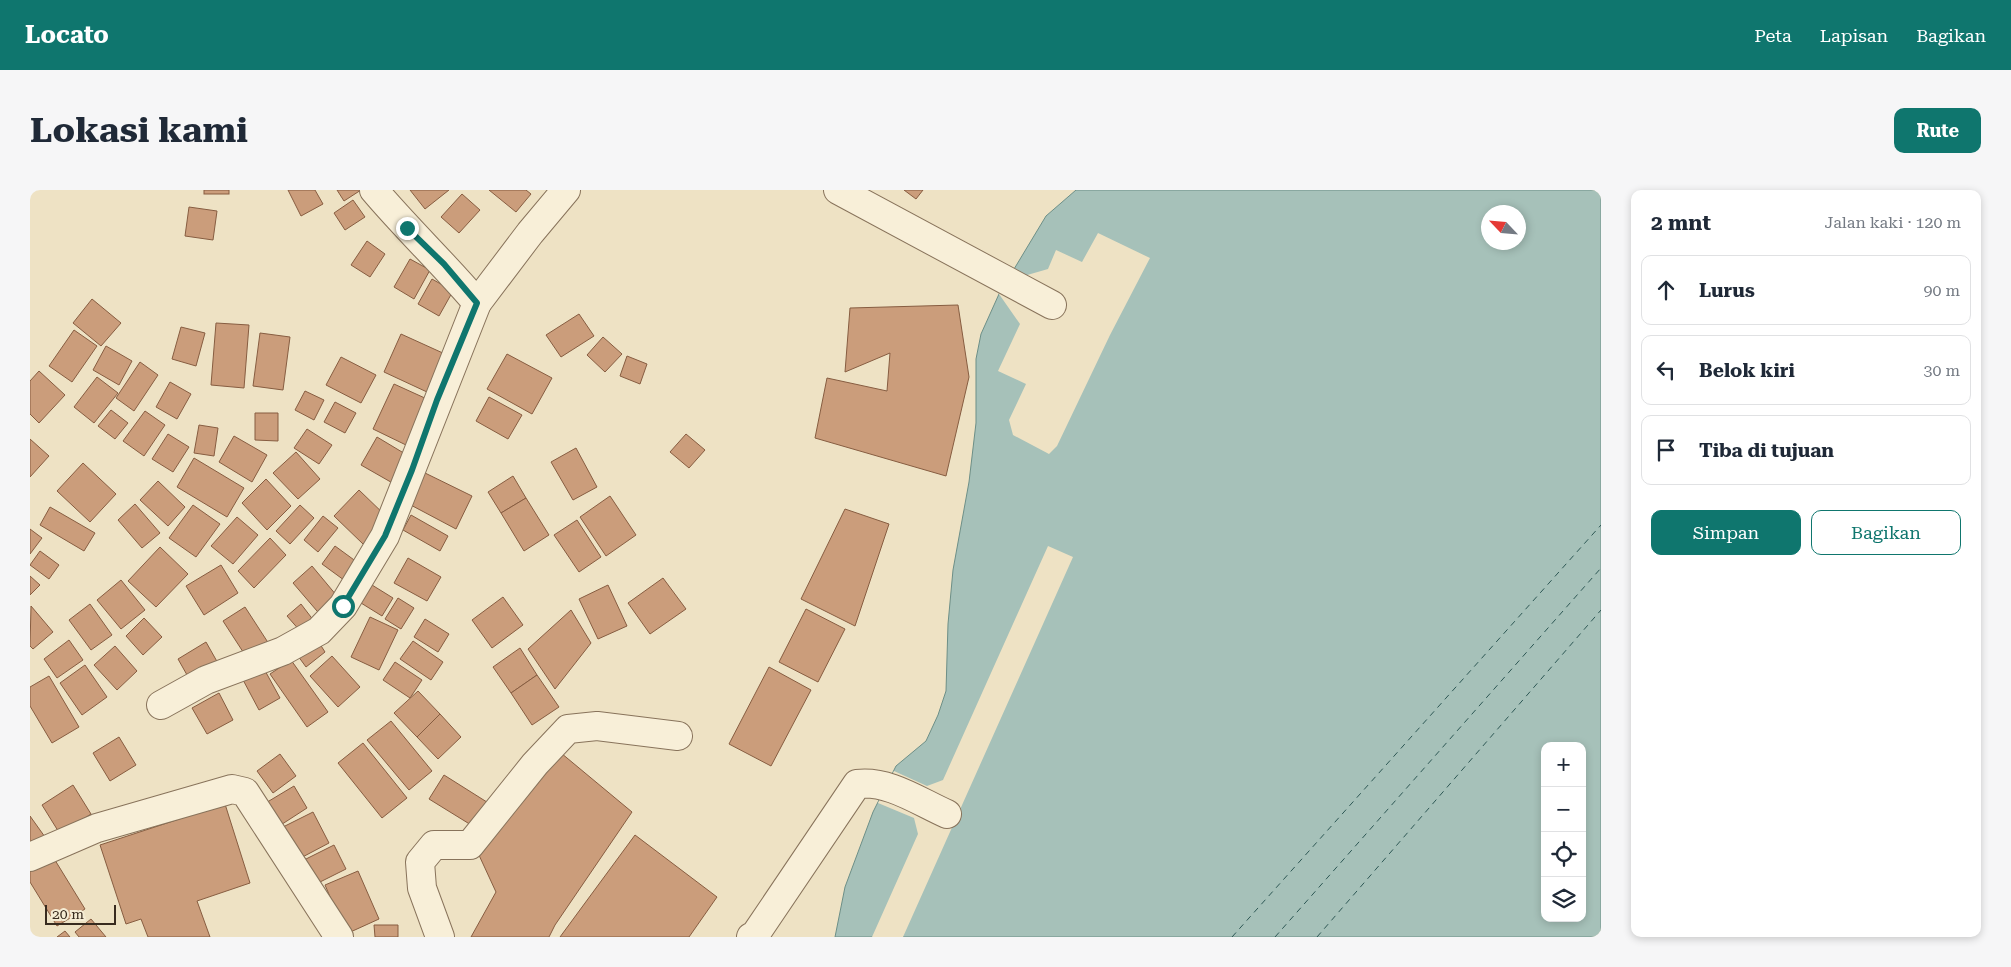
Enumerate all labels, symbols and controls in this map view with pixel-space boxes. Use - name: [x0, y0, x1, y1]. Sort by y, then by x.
- text: Locato: [25, 21, 109, 49]
- text: Peta: [1754, 25, 1792, 46]
- text: Lapisan: [1820, 25, 1888, 46]
- text: Bagikan: [1916, 25, 1986, 46]
- button: Rute: [1894, 108, 1981, 153]
- text: Lokasi kami: [30, 110, 248, 151]
- north arrow: [1481, 205, 1526, 250]
- text: 2 mnt: [1651, 211, 1711, 235]
- text: Jalan kaki · 120 m: [1825, 213, 1961, 232]
- route end: [396, 217, 419, 240]
- icon: ahead: [1652, 276, 1680, 304]
- text: Lurus: [1699, 279, 1755, 302]
- text: 90 m: [1923, 281, 1960, 300]
- icon: left: [1652, 356, 1680, 384]
- text: Belok kiri: [1699, 359, 1795, 382]
- text: 30 m: [1923, 361, 1960, 380]
- icon: arrive: [1652, 436, 1680, 464]
- text: Tiba di tujuan: [1699, 439, 1834, 462]
- button: Simpan: [1651, 510, 1801, 555]
- button: Bagikan: [1811, 510, 1961, 555]
- route start: [332, 595, 355, 618]
- map controls: [1541, 742, 1586, 922]
- button: +: [1541, 742, 1586, 787]
- button: −: [1541, 787, 1586, 832]
- button: locate: [1541, 832, 1586, 877]
- button: layers: [1541, 877, 1586, 922]
- scale bar: [45, 902, 116, 925]
- text: 20 m: [52, 906, 84, 922]

